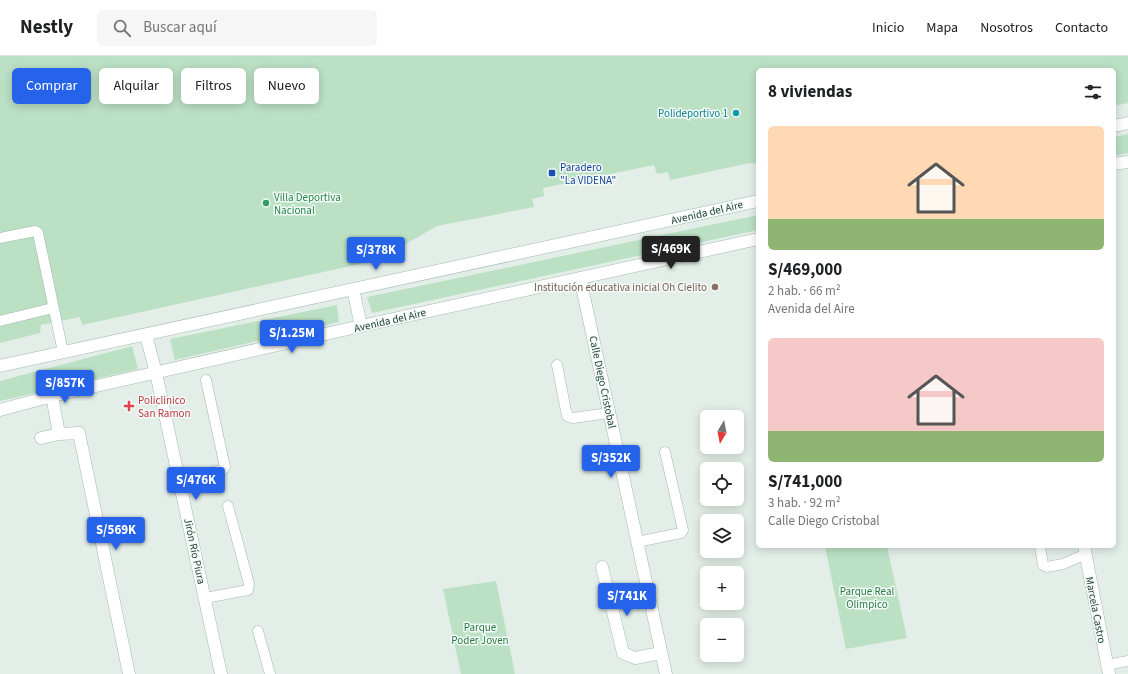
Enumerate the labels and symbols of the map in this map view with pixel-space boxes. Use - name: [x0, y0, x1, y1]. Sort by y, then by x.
- place label: Polideportivo 1: [658, 106, 728, 121]
- marker: Polideportivo 1: [731, 108, 741, 118]
- place label: Paradero "La VIDENA": [560, 160, 616, 188]
- marker: Paradero "La VIDENA": [547, 168, 557, 178]
- place label: Villa Deportiva Nacional: [274, 190, 341, 218]
- street label: Avenida del Aire: [670, 197, 745, 228]
- marker: Villa Deportiva Nacional: [261, 198, 271, 208]
- pin: S/469K: [638, 236, 704, 270]
- pin: S/378K: [343, 237, 409, 271]
- place label: Institución educativa inicial Oh Cielito: [534, 280, 707, 295]
- marker: Institución educativa inicial Oh Cielito: [710, 282, 720, 292]
- street label: Avenida del Aire: [353, 305, 428, 336]
- pin: S/1.25M: [255, 320, 329, 354]
- street label: Calle Diego Cristobal: [585, 334, 620, 430]
- pin: S/857K: [32, 370, 98, 404]
- place label: Policlinico San Ramon: [138, 393, 191, 421]
- marker: Policlinico San Ramon: [123, 400, 135, 412]
- north arrow: [700, 410, 744, 454]
- pin: S/352K: [578, 445, 644, 479]
- pin: S/476K: [163, 467, 229, 501]
- pin: S/569K: [83, 517, 149, 551]
- street label: Jirón Río Piura: [180, 517, 209, 585]
- street label: Marcela Castro: [1082, 575, 1109, 645]
- pin: S/741K: [594, 583, 660, 617]
- park label: Parque Real Olimpico: [840, 584, 894, 612]
- park label: Parque Poder Joven: [451, 620, 509, 648]

